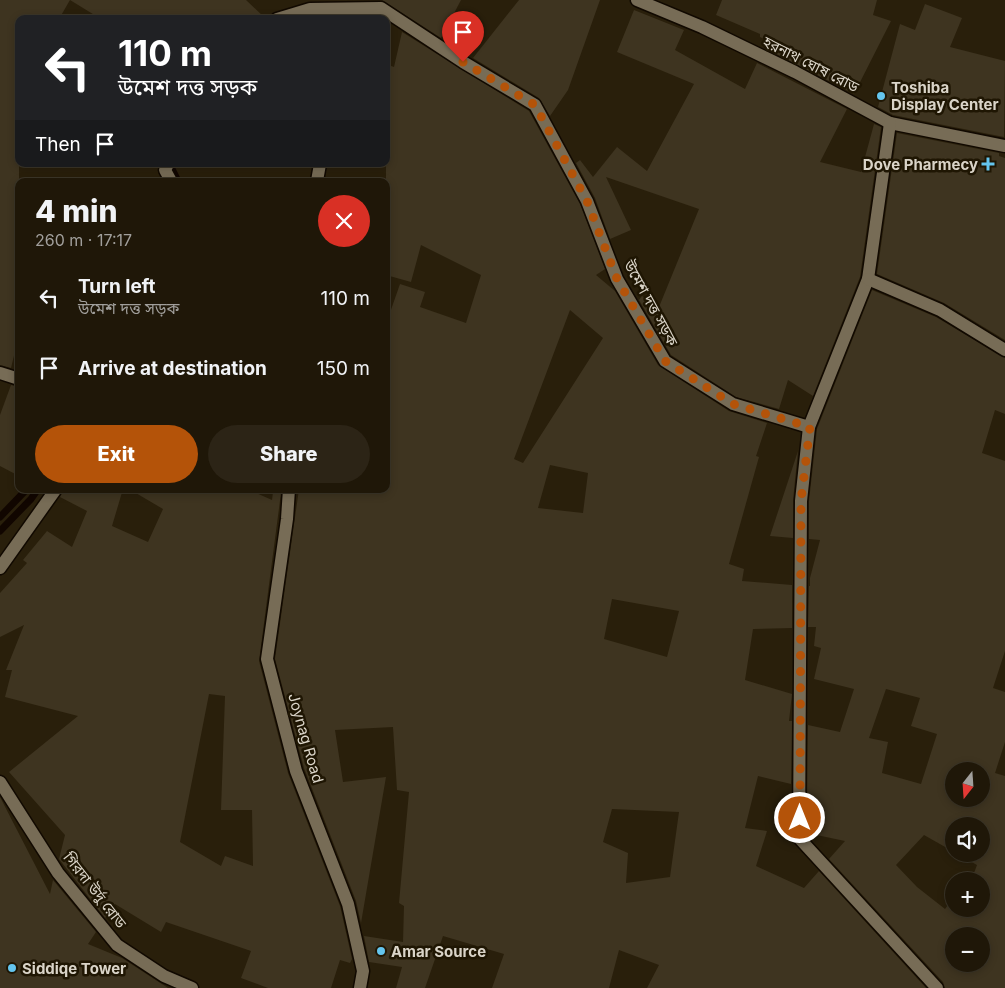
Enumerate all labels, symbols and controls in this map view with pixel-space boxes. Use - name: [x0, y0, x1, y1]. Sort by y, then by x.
- pin: [442, 11, 484, 62]
- icon: arrive: [449, 18, 477, 46]
- street label: হরনাথ ঘোষ রোড: [759, 31, 862, 96]
- text: 110 m: [118, 32, 212, 74]
- icon: left: [35, 35, 100, 100]
- text: উমেশ দত্ত সড়ক: [118, 74, 257, 100]
- place label: Toshiba Display Center: [891, 78, 999, 114]
- marker: Toshiba Display Center: [875, 90, 887, 102]
- icon: arrive: [91, 130, 119, 158]
- text: Then: [35, 133, 81, 156]
- place label: Dove Pharmecy: [863, 155, 978, 174]
- marker: Dove Pharmecy: [982, 158, 994, 170]
- text: 4 min: [35, 193, 118, 229]
- button: close: [318, 195, 370, 247]
- text: 260 m · 17:17: [35, 230, 132, 250]
- street label: উমেশ দত্ত সড়ক: [619, 256, 683, 350]
- text: Turn left: [78, 275, 156, 298]
- icon: left: [35, 284, 63, 312]
- text: 110 m: [321, 287, 370, 310]
- text: উমেশ দত্ত সড়ক: [78, 298, 179, 318]
- icon: arrive: [35, 354, 63, 382]
- text: Arrive at destination: [78, 357, 267, 380]
- text: 150 m: [317, 357, 370, 380]
- button: Exit: [35, 425, 198, 483]
- button: Share: [208, 425, 370, 483]
- street label: Joynag Road: [284, 691, 328, 785]
- north arrow: [945, 762, 990, 808]
- map controls: [945, 762, 990, 972]
- position arrow: [773, 791, 825, 843]
- button: sound: [945, 817, 990, 862]
- street label: গিরদা উর্দু রোড: [59, 847, 131, 932]
- button: +: [945, 872, 990, 917]
- button: −: [945, 927, 990, 972]
- place label: Amar Source: [391, 942, 486, 961]
- marker: Amar Source: [375, 945, 387, 957]
- place label: Siddiqe Tower: [22, 959, 126, 978]
- marker: Siddiqe Tower: [6, 962, 18, 974]

